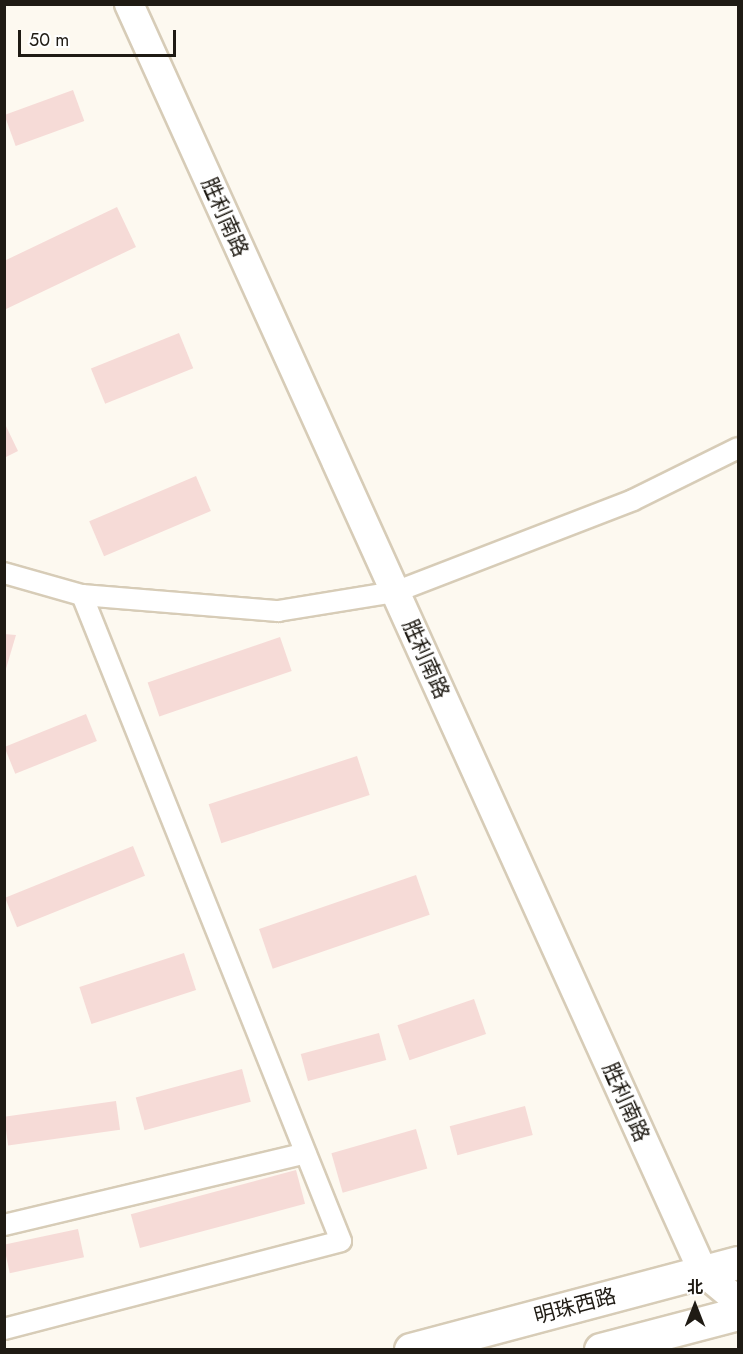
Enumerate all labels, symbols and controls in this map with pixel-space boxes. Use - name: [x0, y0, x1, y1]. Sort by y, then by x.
- scale bar: [21, 18, 178, 56]
- text: 50 m: [29, 27, 69, 53]
- street label: 胜利南路: [196, 174, 254, 260]
- street label: 胜利南路: [397, 616, 455, 702]
- street label: 胜利南路: [597, 1059, 655, 1145]
- north arrow: [665, 1276, 725, 1336]
- text: 北: [687, 1276, 703, 1299]
- street label: 明珠西路: [531, 1283, 619, 1329]

